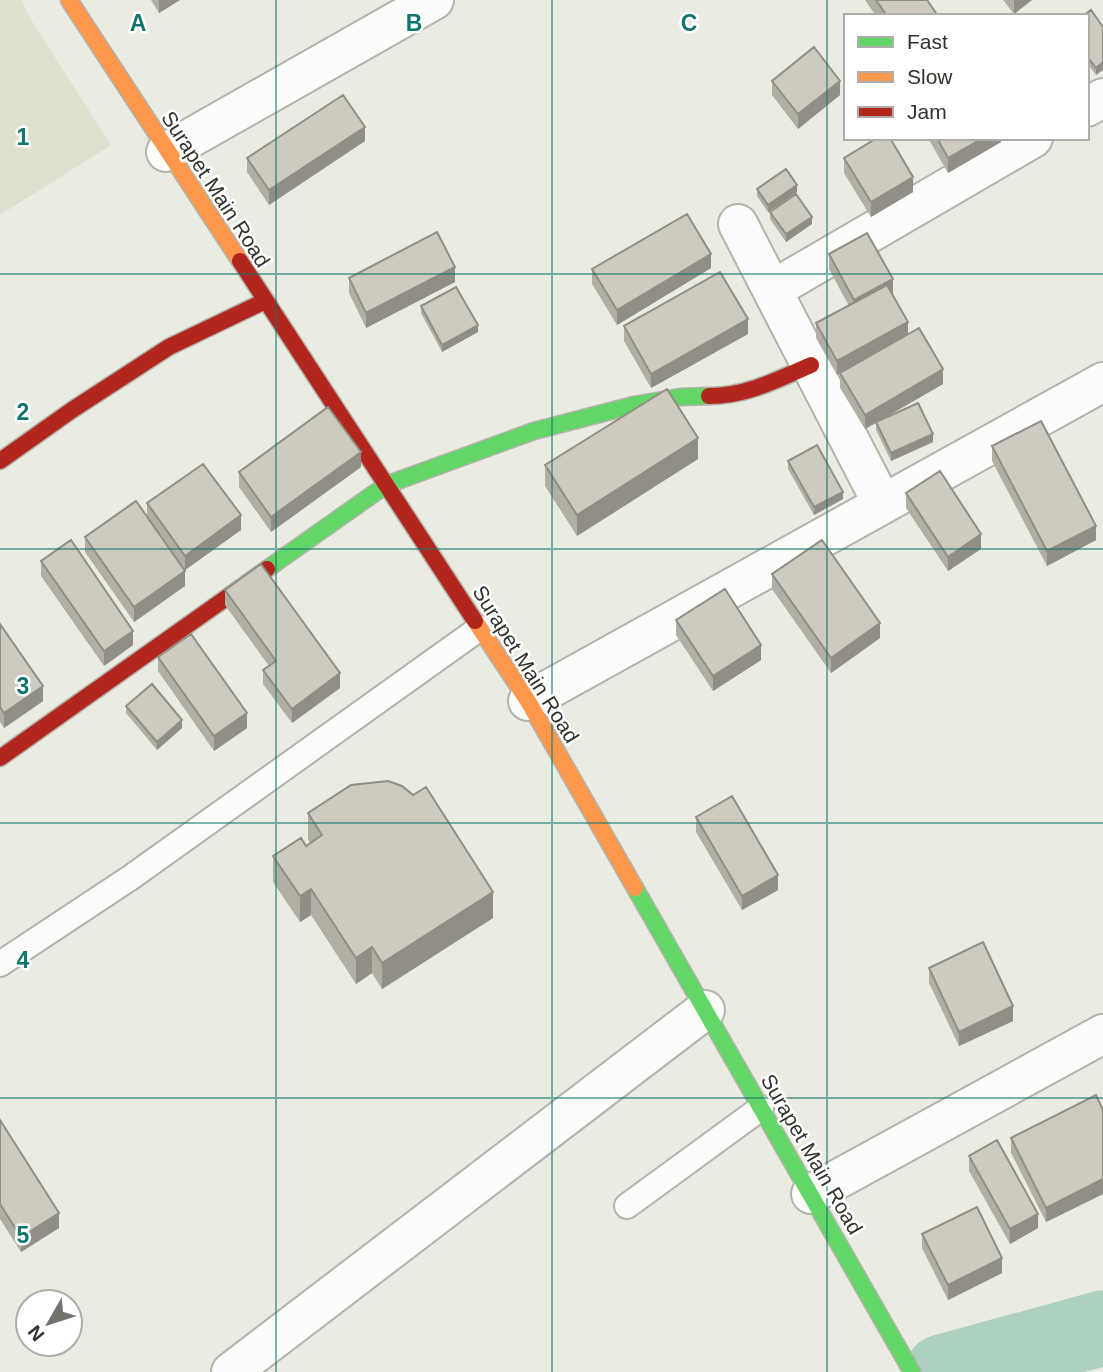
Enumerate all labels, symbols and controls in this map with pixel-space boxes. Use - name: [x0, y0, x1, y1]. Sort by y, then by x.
- text: A: [130, 10, 146, 36]
- text: B: [406, 10, 422, 36]
- text: C: [681, 10, 697, 36]
- legend: [844, 14, 1089, 140]
- text: Fast: [907, 30, 948, 53]
- text: Slow: [907, 65, 953, 88]
- text: Jam: [907, 100, 947, 123]
- street label: Surapet Main Road: [157, 107, 275, 271]
- text: 1: [17, 124, 30, 150]
- text: 2: [17, 399, 29, 425]
- street label: Surapet Main Road: [468, 581, 584, 747]
- text: 3: [17, 673, 29, 699]
- text: 4: [17, 947, 30, 973]
- street label: Surapet Main Road: [757, 1070, 867, 1238]
- text: 5: [17, 1222, 30, 1248]
- north arrow: [14, 1288, 84, 1358]
- text: N: [24, 1321, 49, 1345]

